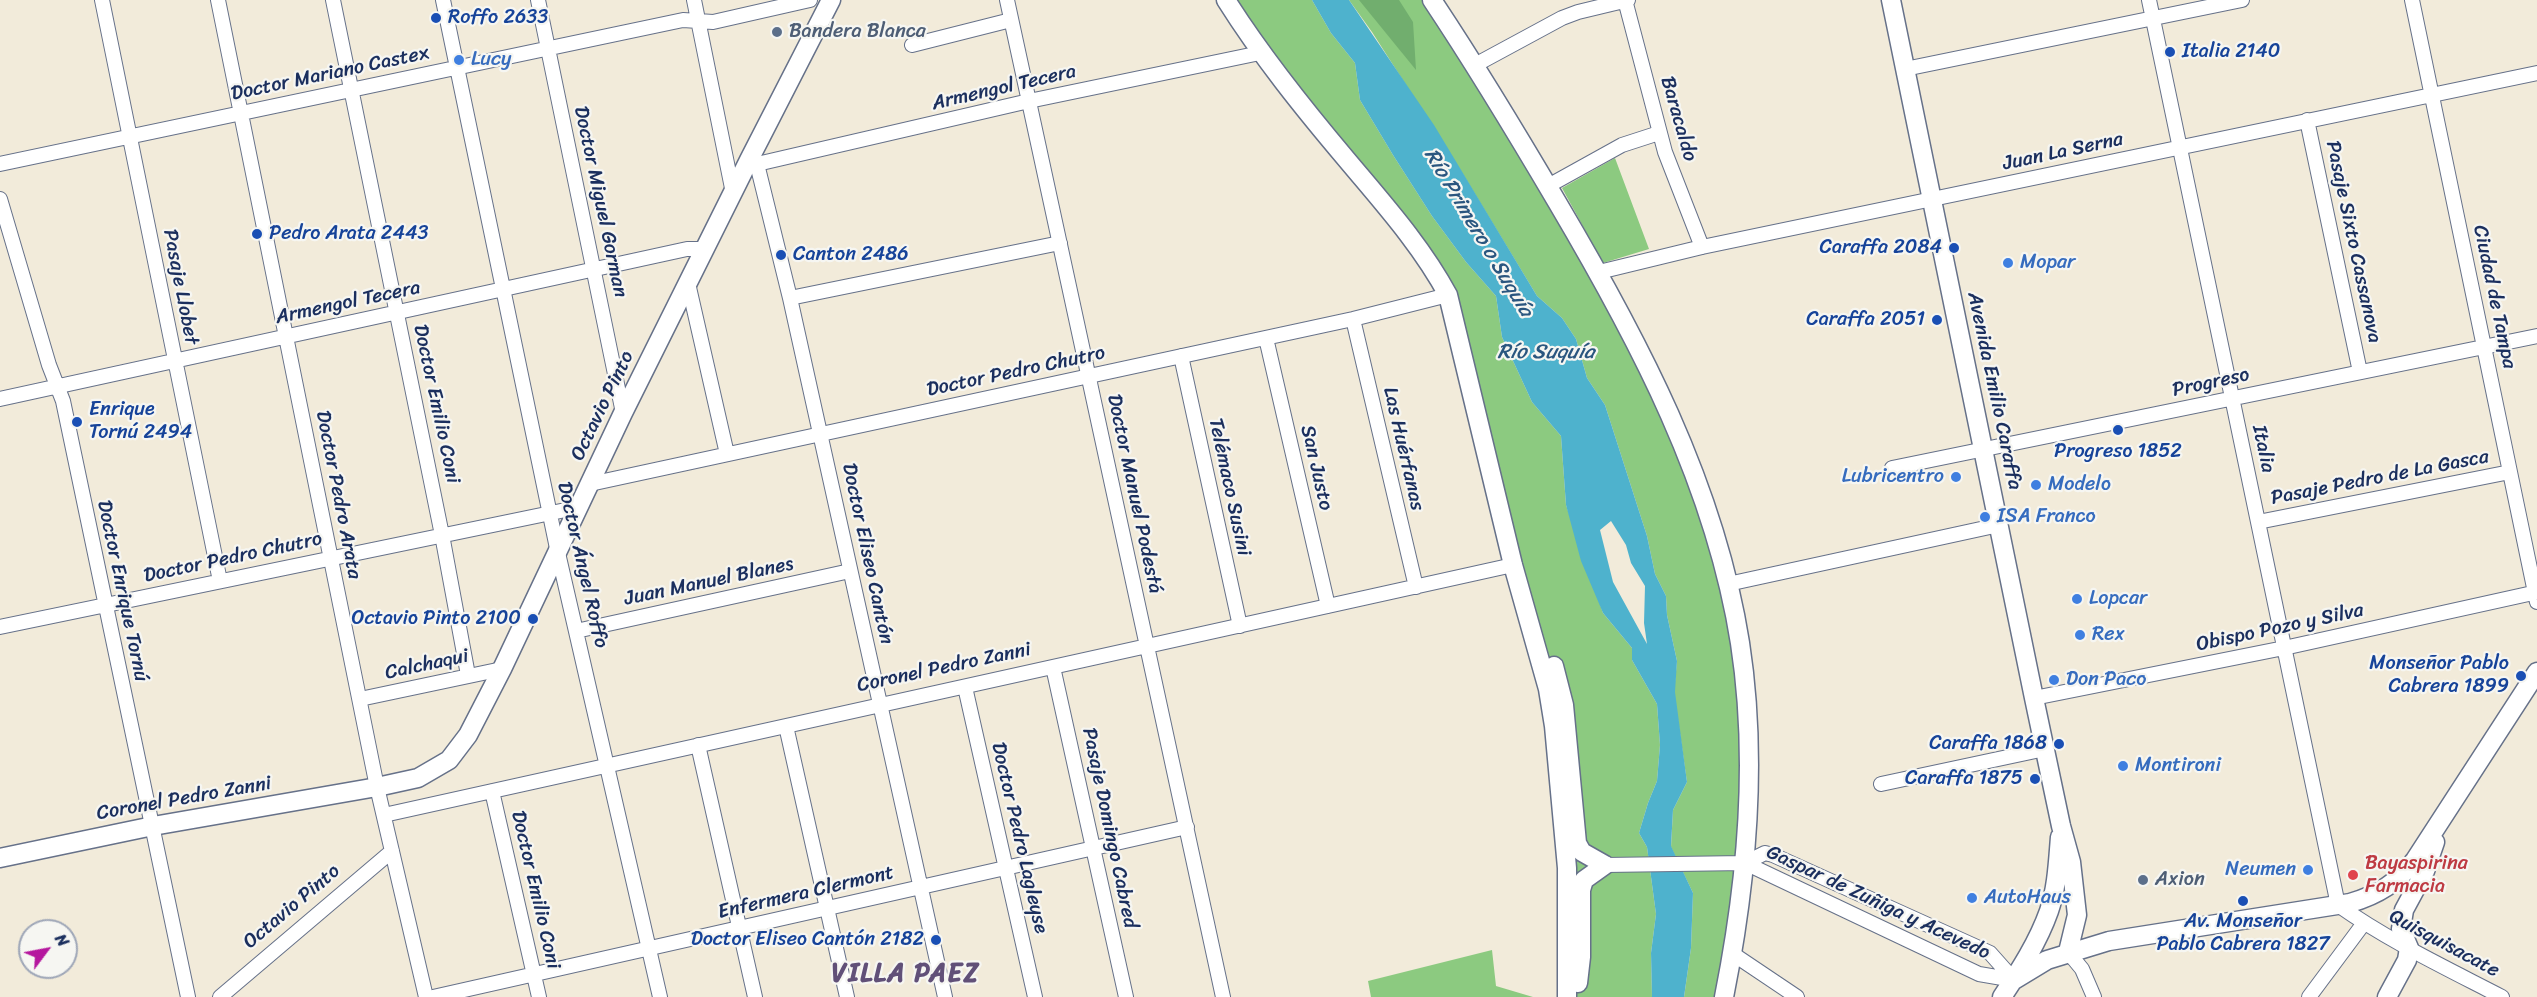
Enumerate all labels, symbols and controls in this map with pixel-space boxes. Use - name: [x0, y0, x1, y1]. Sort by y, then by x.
- place label: Roffo 2633: [448, 6, 548, 30]
- marker: Roffo 2633: [429, 11, 443, 25]
- place label: Bandera Blanca: [789, 20, 926, 44]
- marker: Bandera Blanca: [770, 25, 784, 39]
- place label: Italia 2140: [2182, 40, 2280, 64]
- street label: Doctor Mariano Castex: [229, 41, 431, 107]
- marker: Italia 2140: [2163, 45, 2177, 59]
- place label: Lucy: [471, 48, 511, 72]
- marker: Lucy: [452, 53, 466, 67]
- street label: Armengol Tecera: [930, 60, 1078, 116]
- street label: Baracaldo: [1654, 74, 1702, 164]
- street label: Doctor Miguel Gorman: [568, 104, 632, 300]
- street label: Juan La Serna: [2001, 128, 2125, 176]
- street label: Pasaje Sixto Cassanova: [2320, 139, 2386, 345]
- water label: Río Primero o Suquía: [1418, 144, 1538, 322]
- place label: Pedro Arata 2443: [269, 222, 428, 246]
- street label: Ciudad de Tampa: [2467, 223, 2521, 371]
- street label: Pasaje Llobet: [157, 227, 203, 347]
- marker: Pedro Arata 2443: [250, 227, 264, 241]
- place label: Caraffa 2084: [1820, 236, 1942, 260]
- marker: Caraffa 2084: [1947, 241, 1961, 255]
- place label: Canton 2486: [793, 243, 909, 267]
- marker: Canton 2486: [774, 248, 788, 262]
- place label: Mopar: [2020, 251, 2075, 275]
- marker: Mopar: [2001, 256, 2015, 270]
- street label: Armengol Tecera: [274, 276, 422, 330]
- street label: Avenida Emilio Caraffa: [1961, 290, 2027, 492]
- place label: Caraffa 2051: [1806, 308, 1925, 332]
- marker: Caraffa 2051: [1930, 313, 1944, 327]
- street label: Doctor Emilio Coni: [407, 322, 465, 486]
- water label: Río Suquía: [1498, 340, 1594, 366]
- street label: Doctor Pedro Chutro: [925, 341, 1107, 403]
- street label: Octavio Pinto: [566, 347, 640, 465]
- street label: Progreso: [2170, 363, 2252, 403]
- street label: Las Huérfanas: [1377, 385, 1429, 513]
- street label: Doctor Manuel Podestá: [1101, 392, 1167, 596]
- place label: Enrique Tornú 2494: [89, 398, 192, 445]
- street label: Doctor Pedro Arata: [310, 409, 366, 581]
- marker: Enrique Tornú 2494: [70, 415, 84, 429]
- street label: Telémaco Susini: [1203, 416, 1255, 558]
- street label: San Justo: [1295, 423, 1337, 513]
- marker: Progreso 1852: [2111, 423, 2125, 437]
- street label: Italia: [2246, 423, 2280, 475]
- place label: Progreso 1852: [2054, 440, 2182, 464]
- street label: Pasaje Pedro de La Gasca: [2269, 445, 2491, 511]
- street label: Doctor Eliseo Cantón: [836, 461, 898, 647]
- place label: Lubricentro: [1842, 465, 1944, 489]
- marker: Lubricentro: [1949, 470, 1963, 484]
- place label: Modelo: [2048, 473, 2111, 497]
- marker: Modelo: [2029, 478, 2043, 492]
- street label: Doctor Ángel Roffo: [551, 480, 613, 650]
- street label: Doctor Enrique Tornú: [91, 498, 153, 684]
- place label: ISA Franco: [1997, 505, 2096, 529]
- marker: ISA Franco: [1978, 510, 1992, 524]
- street label: Doctor Pedro Chutro: [142, 527, 324, 589]
- street label: Juan Manuel Blanes: [622, 552, 796, 612]
- place label: Lopcar: [2089, 587, 2147, 611]
- marker: Lopcar: [2070, 592, 2084, 606]
- street label: Obispo Pozo y Silva: [2194, 599, 2366, 657]
- place label: Octavio Pinto 2100: [351, 607, 521, 631]
- marker: Octavio Pinto 2100: [526, 612, 540, 626]
- place label: Rex: [2092, 623, 2125, 647]
- marker: Rex: [2073, 628, 2087, 642]
- street label: Coronel Pedro Zanni: [855, 638, 1033, 698]
- street label: Calchaqui: [383, 644, 471, 686]
- place label: Monseñor Pablo Cabrera 1899: [2369, 652, 2509, 699]
- place label: Don Paco: [2066, 668, 2146, 692]
- marker: Monseñor Pablo Cabrera 1899: [2514, 669, 2528, 683]
- marker: Don Paco: [2047, 673, 2061, 687]
- street label: Pasaje Domingo Cabred: [1076, 726, 1142, 930]
- place label: Caraffa 1868: [1929, 732, 2047, 756]
- marker: Caraffa 1868: [2052, 737, 2066, 751]
- street label: Doctor Pedro Lagleyse: [985, 740, 1053, 936]
- place label: Montironi: [2135, 754, 2221, 778]
- marker: Montironi: [2116, 759, 2130, 773]
- place label: Caraffa 1875: [1905, 767, 2023, 791]
- street label: Coronel Pedro Zanni: [95, 772, 273, 826]
- marker: Caraffa 1875: [2028, 772, 2042, 786]
- street label: Doctor Emilio Coni: [505, 809, 565, 971]
- street label: Gaspar de Zuñiga y Acevedo: [1762, 841, 1994, 965]
- place label: Bayaspirina Farmacia: [2365, 852, 2468, 899]
- place label: Neumen: [2225, 858, 2296, 882]
- street label: Octavio Pinto: [239, 860, 345, 954]
- street label: Enfermera Clermont: [716, 861, 896, 925]
- marker: Neumen: [2301, 863, 2315, 877]
- place label: Axion: [2155, 868, 2205, 892]
- marker: Bayaspirina Farmacia: [2346, 868, 2360, 882]
- marker: Axion: [2136, 873, 2150, 887]
- place label: AutoHaus: [1984, 886, 2071, 910]
- marker: AutoHaus: [1965, 891, 1979, 905]
- marker: Av. Monseñor Pablo Cabrera 1827: [2236, 894, 2250, 908]
- street label: Quisquisacate: [2385, 905, 2503, 983]
- place label: Av. Monseñor Pablo Cabrera 1827: [2156, 910, 2330, 957]
- north arrow: [18, 919, 78, 979]
- text: N: [47, 928, 77, 953]
- place label: Doctor Eliseo Cantón 2182: [691, 928, 924, 952]
- marker: Doctor Eliseo Cantón 2182: [929, 933, 943, 947]
- district label: VILLA PAEZ: [832, 958, 980, 990]

